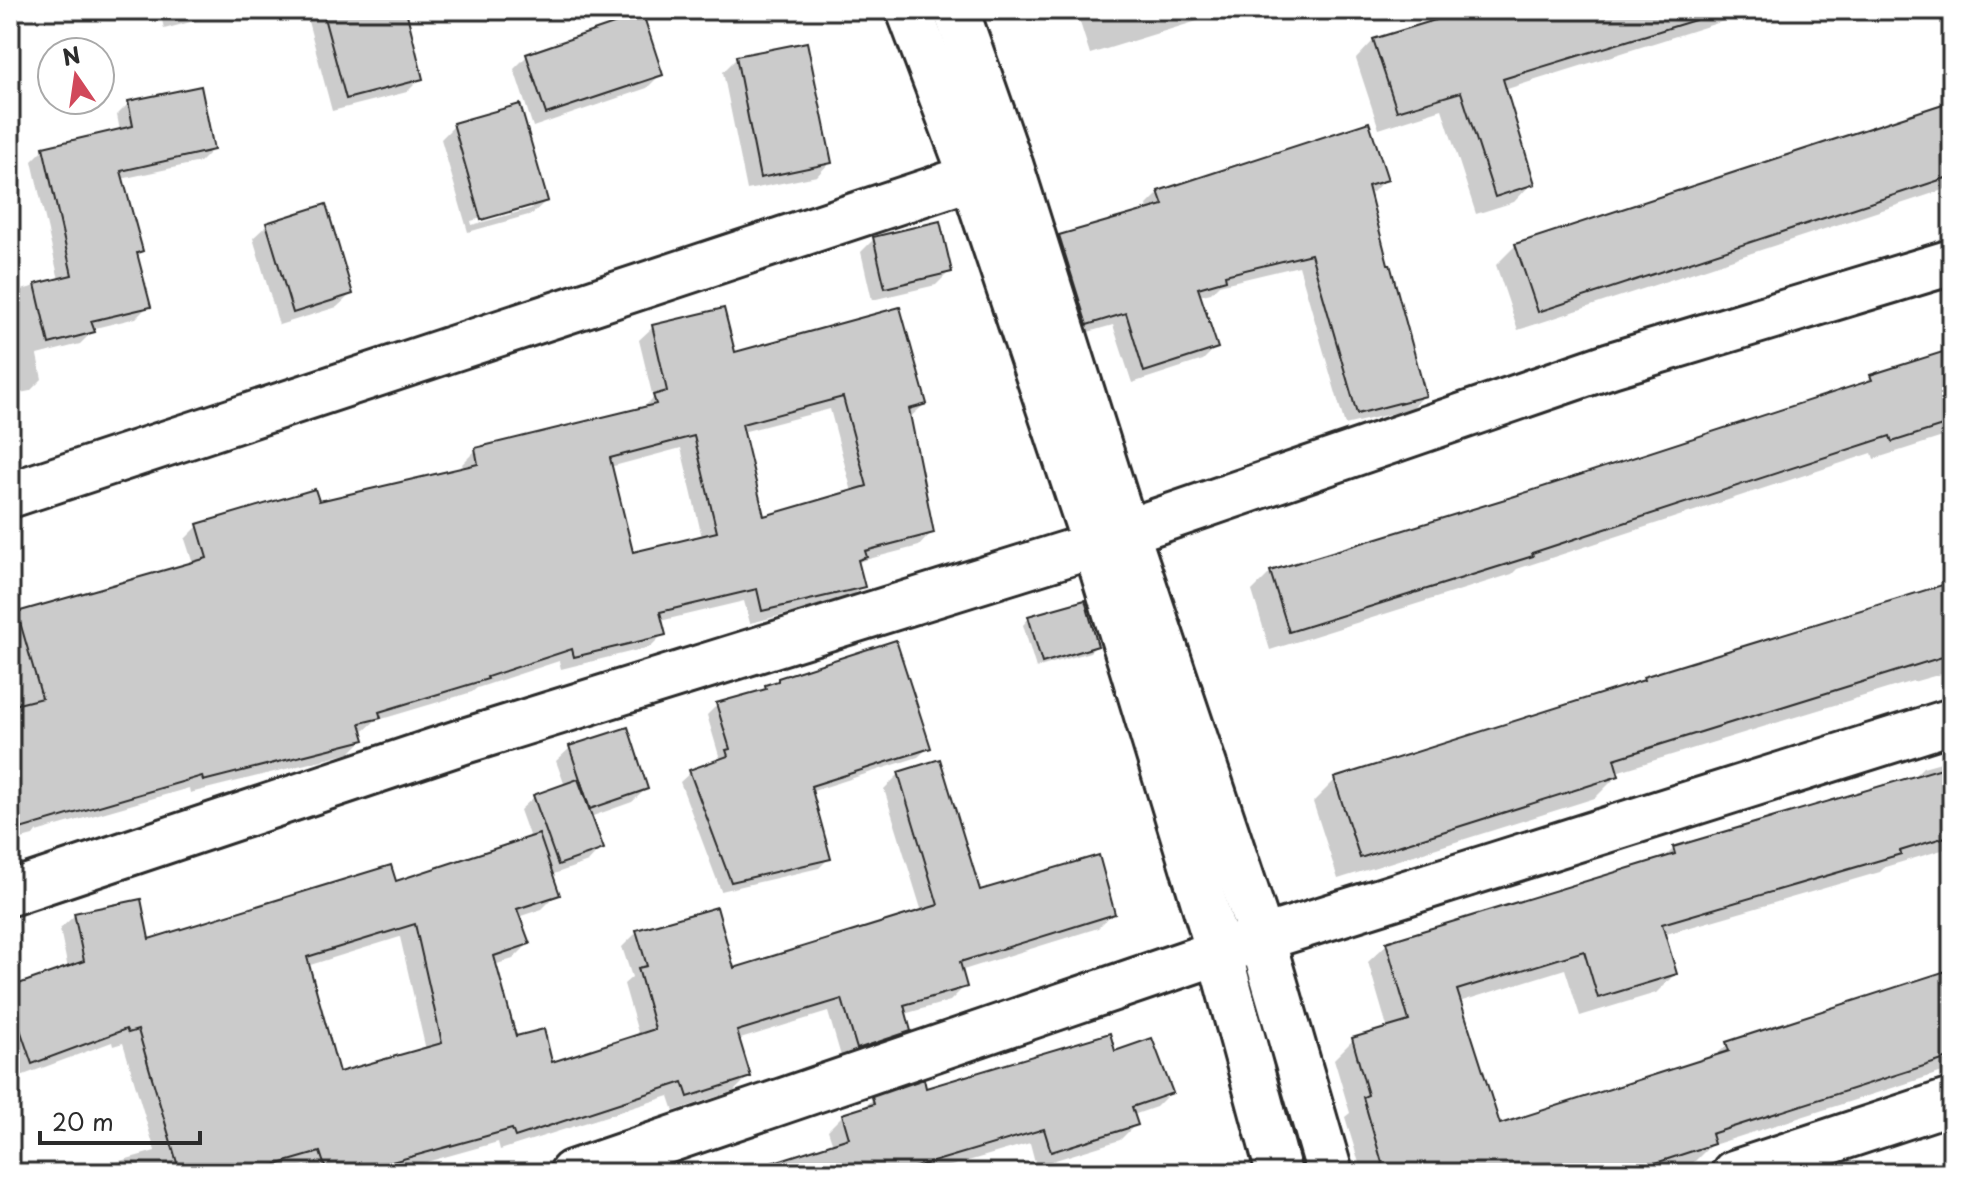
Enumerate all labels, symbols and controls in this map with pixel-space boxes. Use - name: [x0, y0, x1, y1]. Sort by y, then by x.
- north arrow: [36, 36, 116, 116]
- text: N: [59, 37, 83, 73]
- scale bar: [40, 1095, 200, 1145]
- text: 20 m: [52, 1103, 114, 1139]

